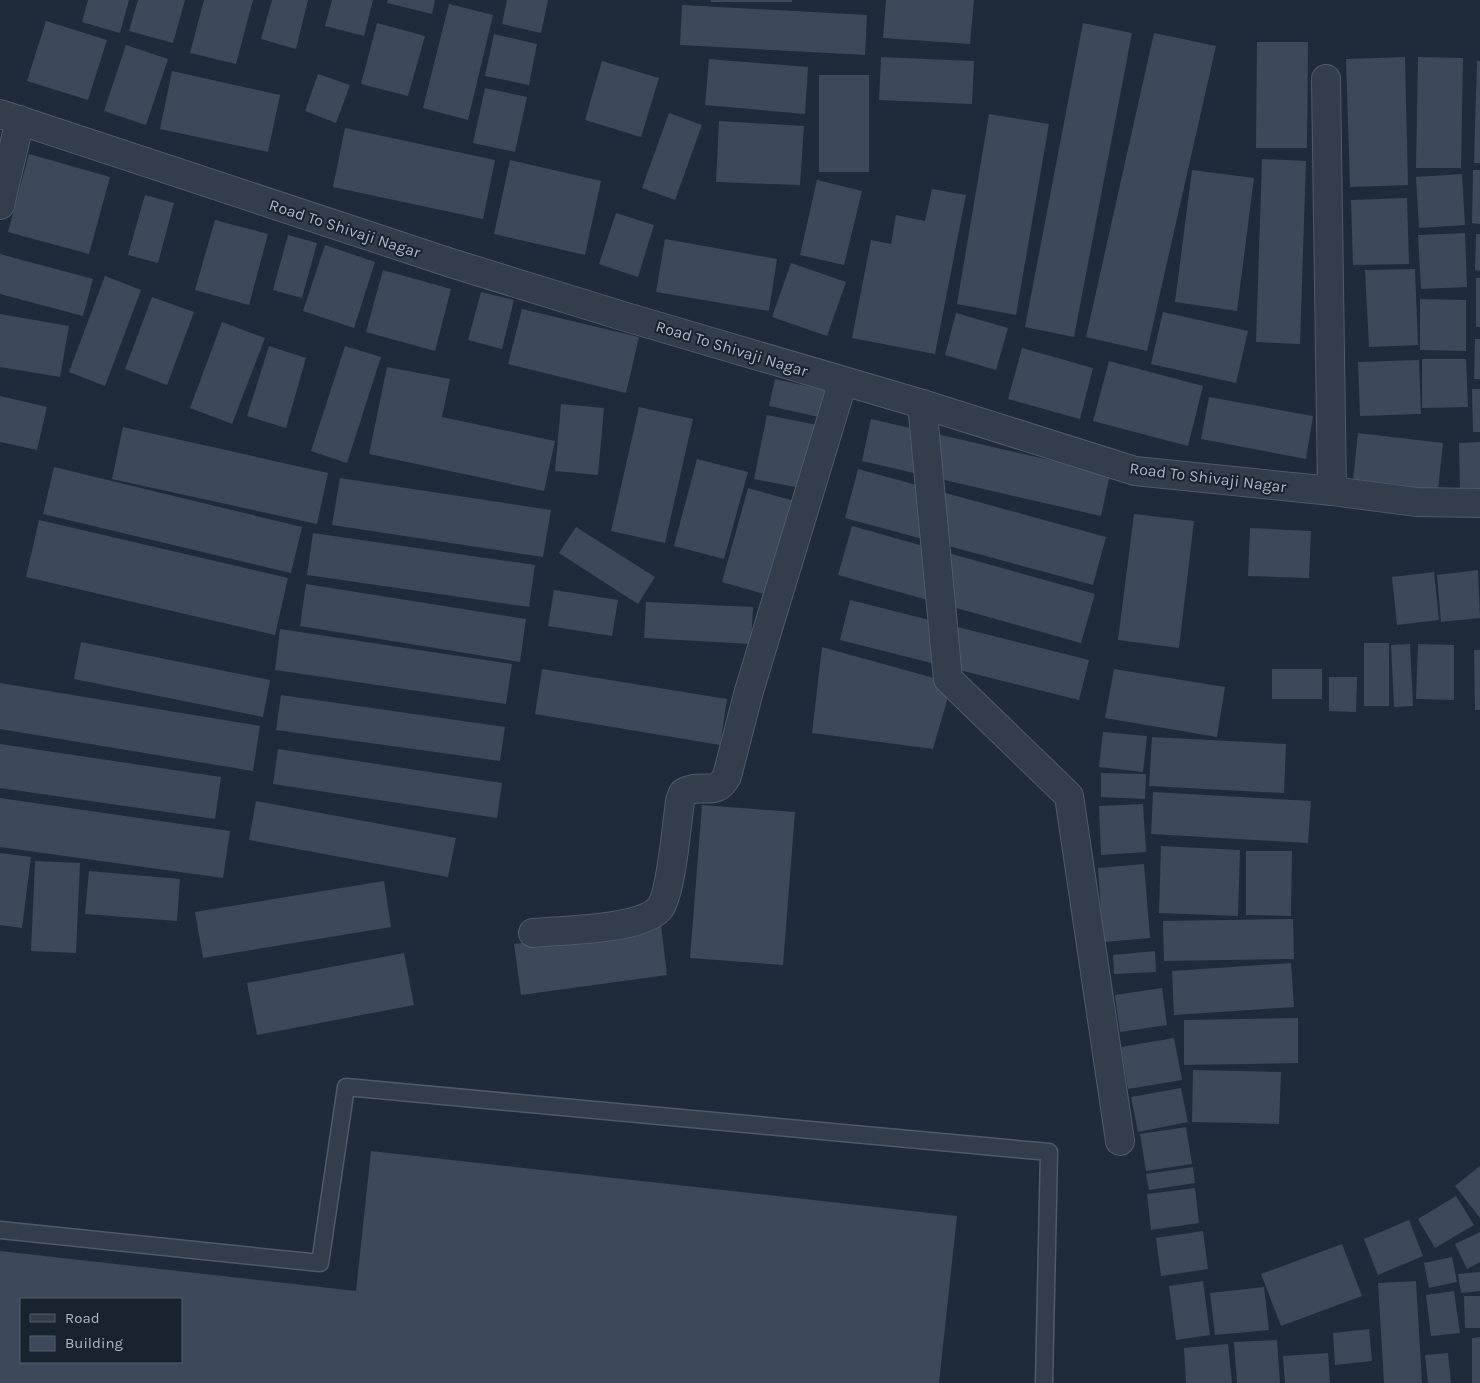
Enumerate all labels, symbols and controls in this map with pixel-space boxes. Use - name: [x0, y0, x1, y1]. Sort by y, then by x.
- street label: Road To Shivaji Nagar: [267, 195, 423, 262]
- street label: Road To Shivaji Nagar: [654, 316, 810, 381]
- street label: Road To Shivaji Nagar: [1128, 458, 1288, 497]
- legend: [20, 1298, 182, 1363]
- text: Road: [65, 1309, 100, 1327]
- text: Building: [65, 1334, 123, 1352]

